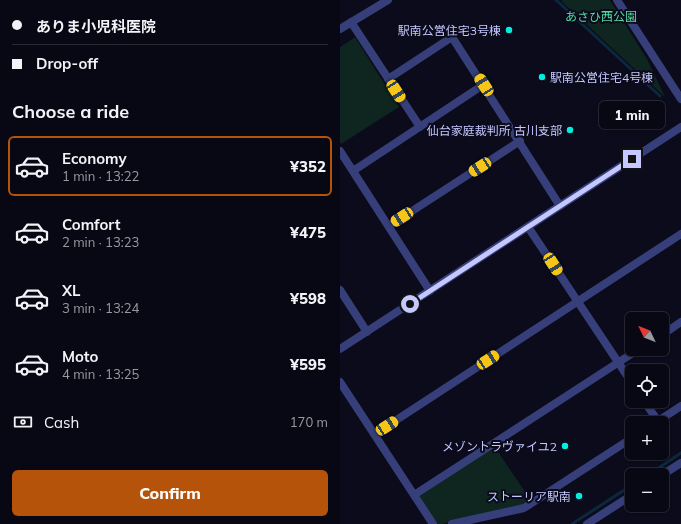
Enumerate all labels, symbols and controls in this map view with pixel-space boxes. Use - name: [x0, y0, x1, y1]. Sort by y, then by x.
- park label: あさひ西公園: [565, 9, 637, 24]
- text: ありま小児科医院: [36, 17, 156, 36]
- place label: 駅南公営住宅3号棟: [398, 23, 501, 38]
- marker: 駅南公営住宅3号棟: [504, 25, 514, 35]
- text: Drop-off: [36, 54, 98, 73]
- place label: 駅南公営住宅4号棟: [550, 70, 653, 85]
- car: [472, 72, 496, 98]
- marker: 駅南公営住宅4号棟: [537, 72, 547, 82]
- car: [384, 78, 408, 104]
- text: Choose a ride: [12, 100, 129, 123]
- callout: 1 min: [599, 101, 665, 129]
- text: 1 min: [615, 107, 649, 123]
- place label: 仙台家庭裁判所 古川支部: [427, 123, 562, 138]
- marker: 仙台家庭裁判所 古川支部: [565, 125, 575, 135]
- icon: car: [14, 148, 50, 184]
- text: Economy: [62, 149, 127, 168]
- route end: [623, 150, 641, 168]
- car: [467, 155, 493, 179]
- text: ¥352: [290, 157, 326, 176]
- text: 1 min · 13:22: [62, 168, 139, 184]
- car: [389, 205, 415, 229]
- icon: car: [14, 214, 50, 250]
- text: Comfort: [62, 215, 120, 234]
- text: ¥475: [290, 223, 326, 242]
- text: 2 min · 13:23: [62, 234, 139, 250]
- car: [541, 251, 565, 277]
- icon: car: [14, 280, 50, 316]
- text: XL: [62, 281, 80, 300]
- text: ¥598: [290, 289, 326, 308]
- route start: [401, 295, 419, 313]
- text: 3 min · 13:24: [62, 300, 139, 316]
- north arrow: [625, 312, 669, 356]
- map controls: [625, 312, 669, 512]
- icon: car: [14, 346, 50, 382]
- text: Moto: [62, 347, 98, 366]
- car: [475, 348, 501, 372]
- text: ¥595: [290, 355, 326, 374]
- button: locate: [625, 364, 669, 408]
- text: 4 min · 13:25: [62, 366, 139, 382]
- icon: cash: [12, 411, 34, 433]
- text: Cash: [44, 413, 79, 432]
- text: 170 m: [290, 414, 328, 430]
- car: [374, 414, 400, 438]
- button: +: [625, 416, 669, 460]
- place label: メゾントラヴァイユ2: [442, 439, 557, 454]
- marker: メゾントラヴァイユ2: [560, 441, 570, 451]
- button: −: [625, 468, 669, 512]
- button: Confirm: [12, 470, 328, 516]
- place label: ストーリア駅南: [487, 489, 571, 504]
- marker: ストーリア駅南: [574, 491, 584, 501]

